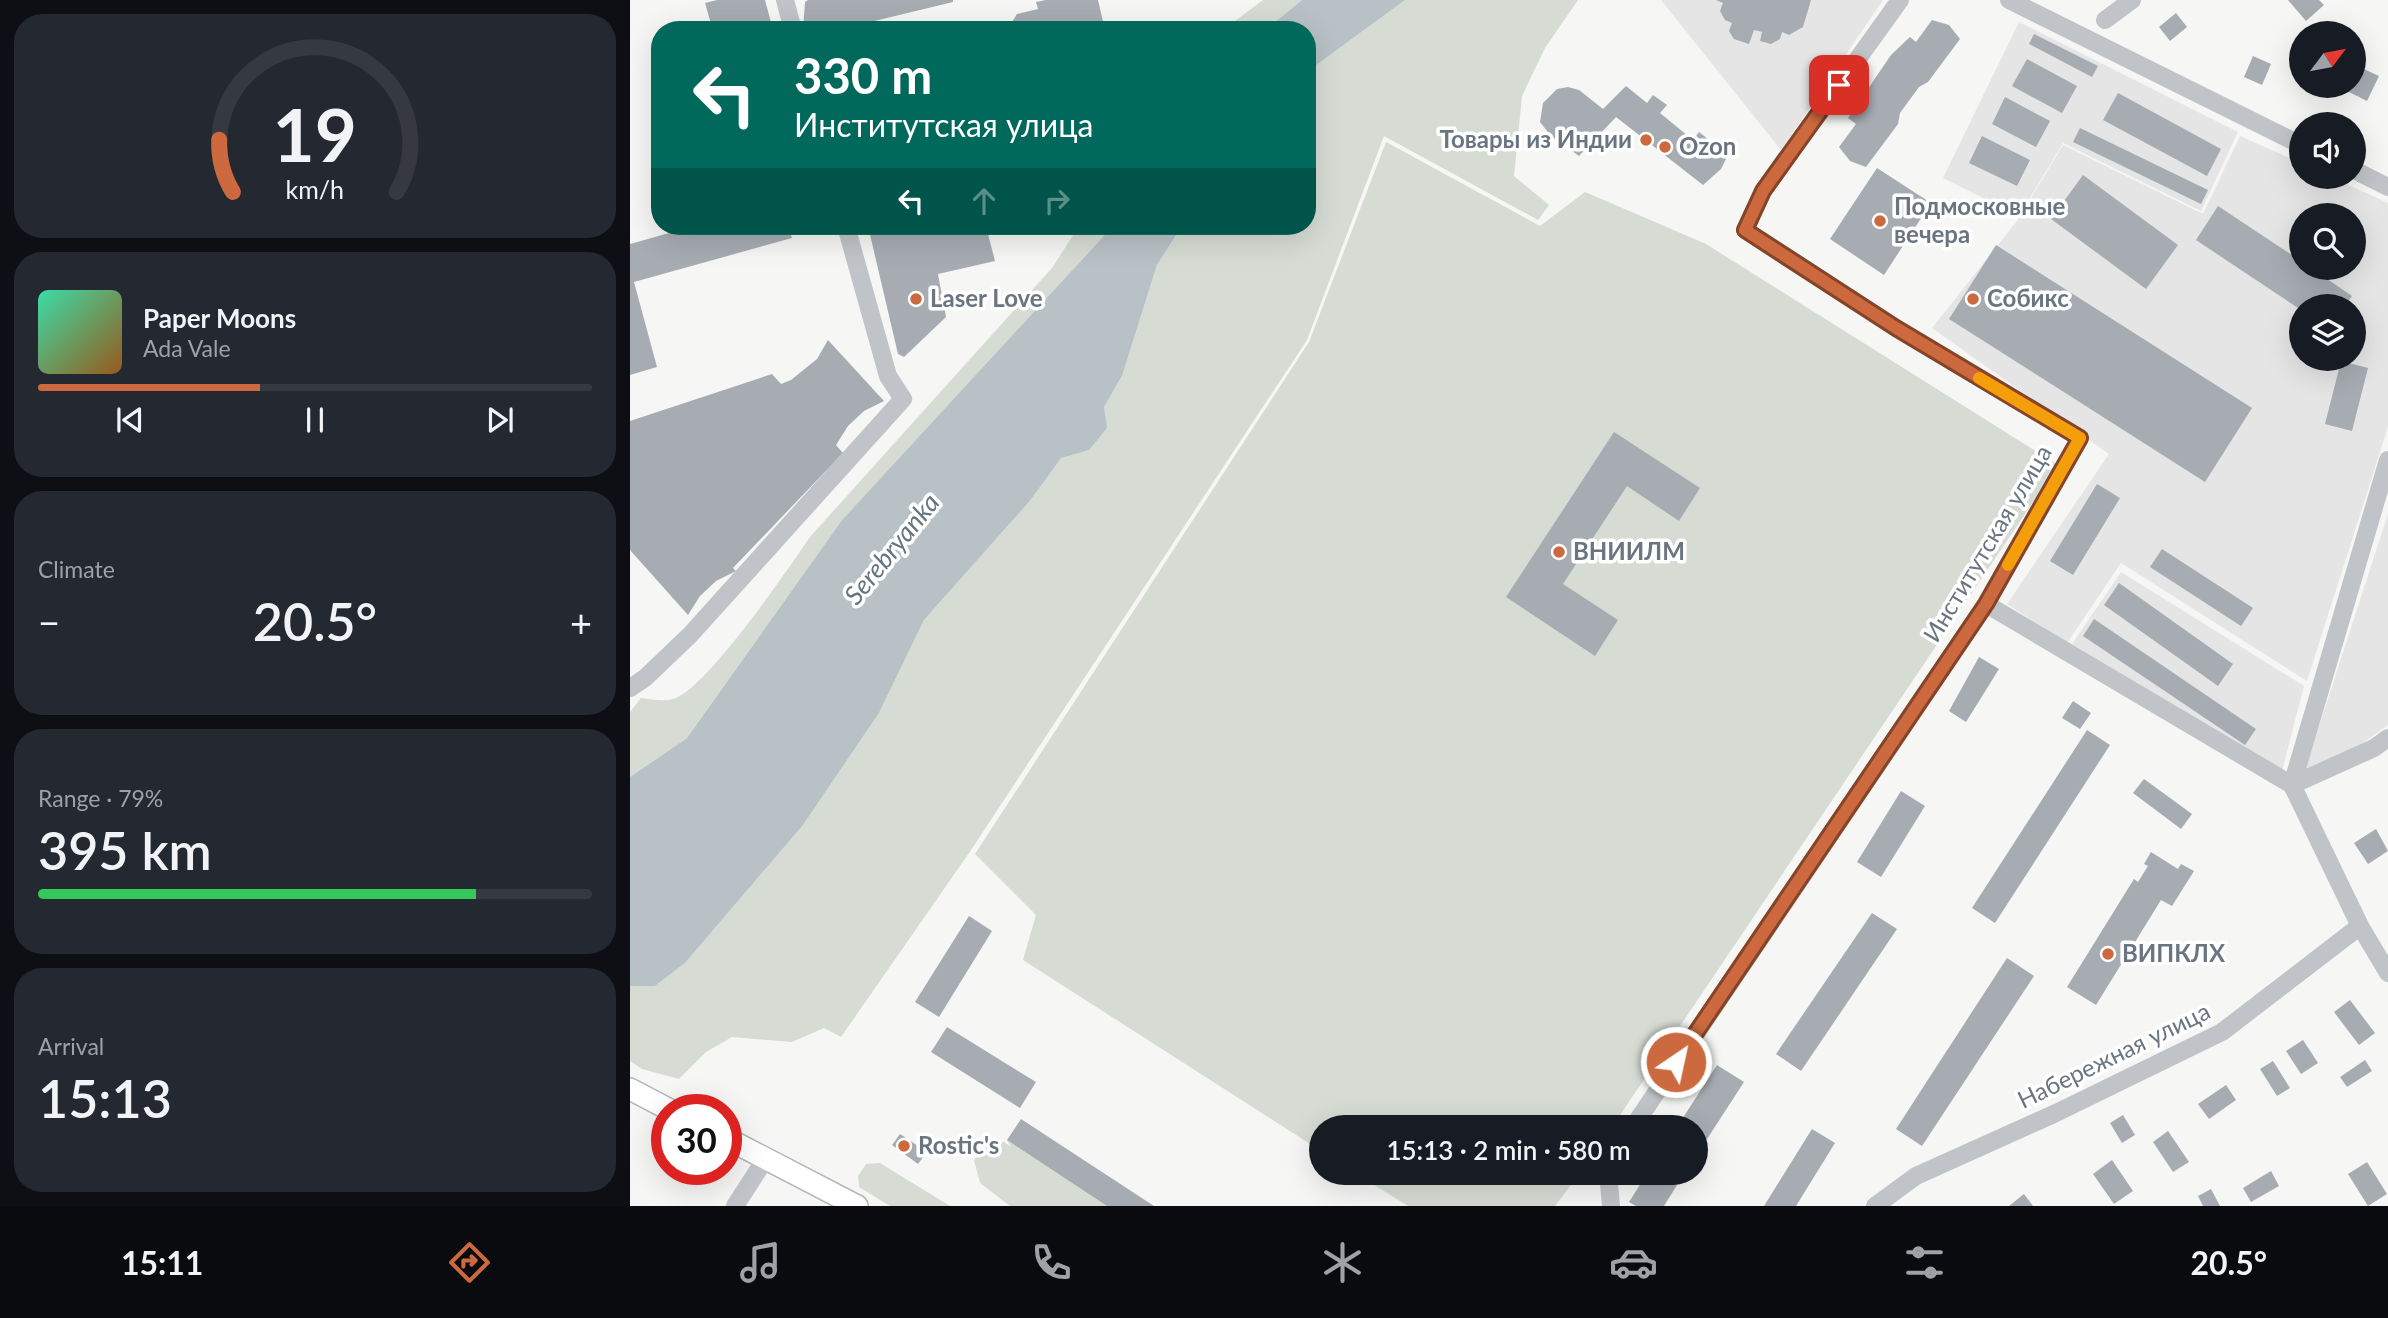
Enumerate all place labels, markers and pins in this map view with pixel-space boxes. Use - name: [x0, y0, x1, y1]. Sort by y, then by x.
- pin: [1809, 55, 1869, 115]
- place label: Товары из Индии: [1439, 124, 1632, 153]
- place label: Ozon: [1679, 131, 1736, 160]
- marker: Товары из Индии: [1638, 132, 1654, 148]
- marker: Ozon: [1657, 139, 1673, 155]
- place label: Подмосковные вечера: [1894, 191, 2066, 248]
- marker: Подмосковные вечера: [1872, 213, 1888, 229]
- place label: Laser Love: [930, 283, 1043, 312]
- place label: Собикс: [1987, 283, 2069, 312]
- marker: Laser Love: [908, 291, 924, 307]
- marker: Собикс: [1965, 291, 1981, 307]
- place label: ВНИИЛМ: [1573, 536, 1685, 565]
- marker: ВНИИЛМ: [1551, 544, 1567, 560]
- place label: ВИПКЛХ: [2122, 938, 2226, 967]
- marker: ВИПКЛХ: [2100, 946, 2116, 962]
- place label: Rostic's: [918, 1130, 999, 1159]
- marker: Rostic's: [896, 1138, 912, 1154]

